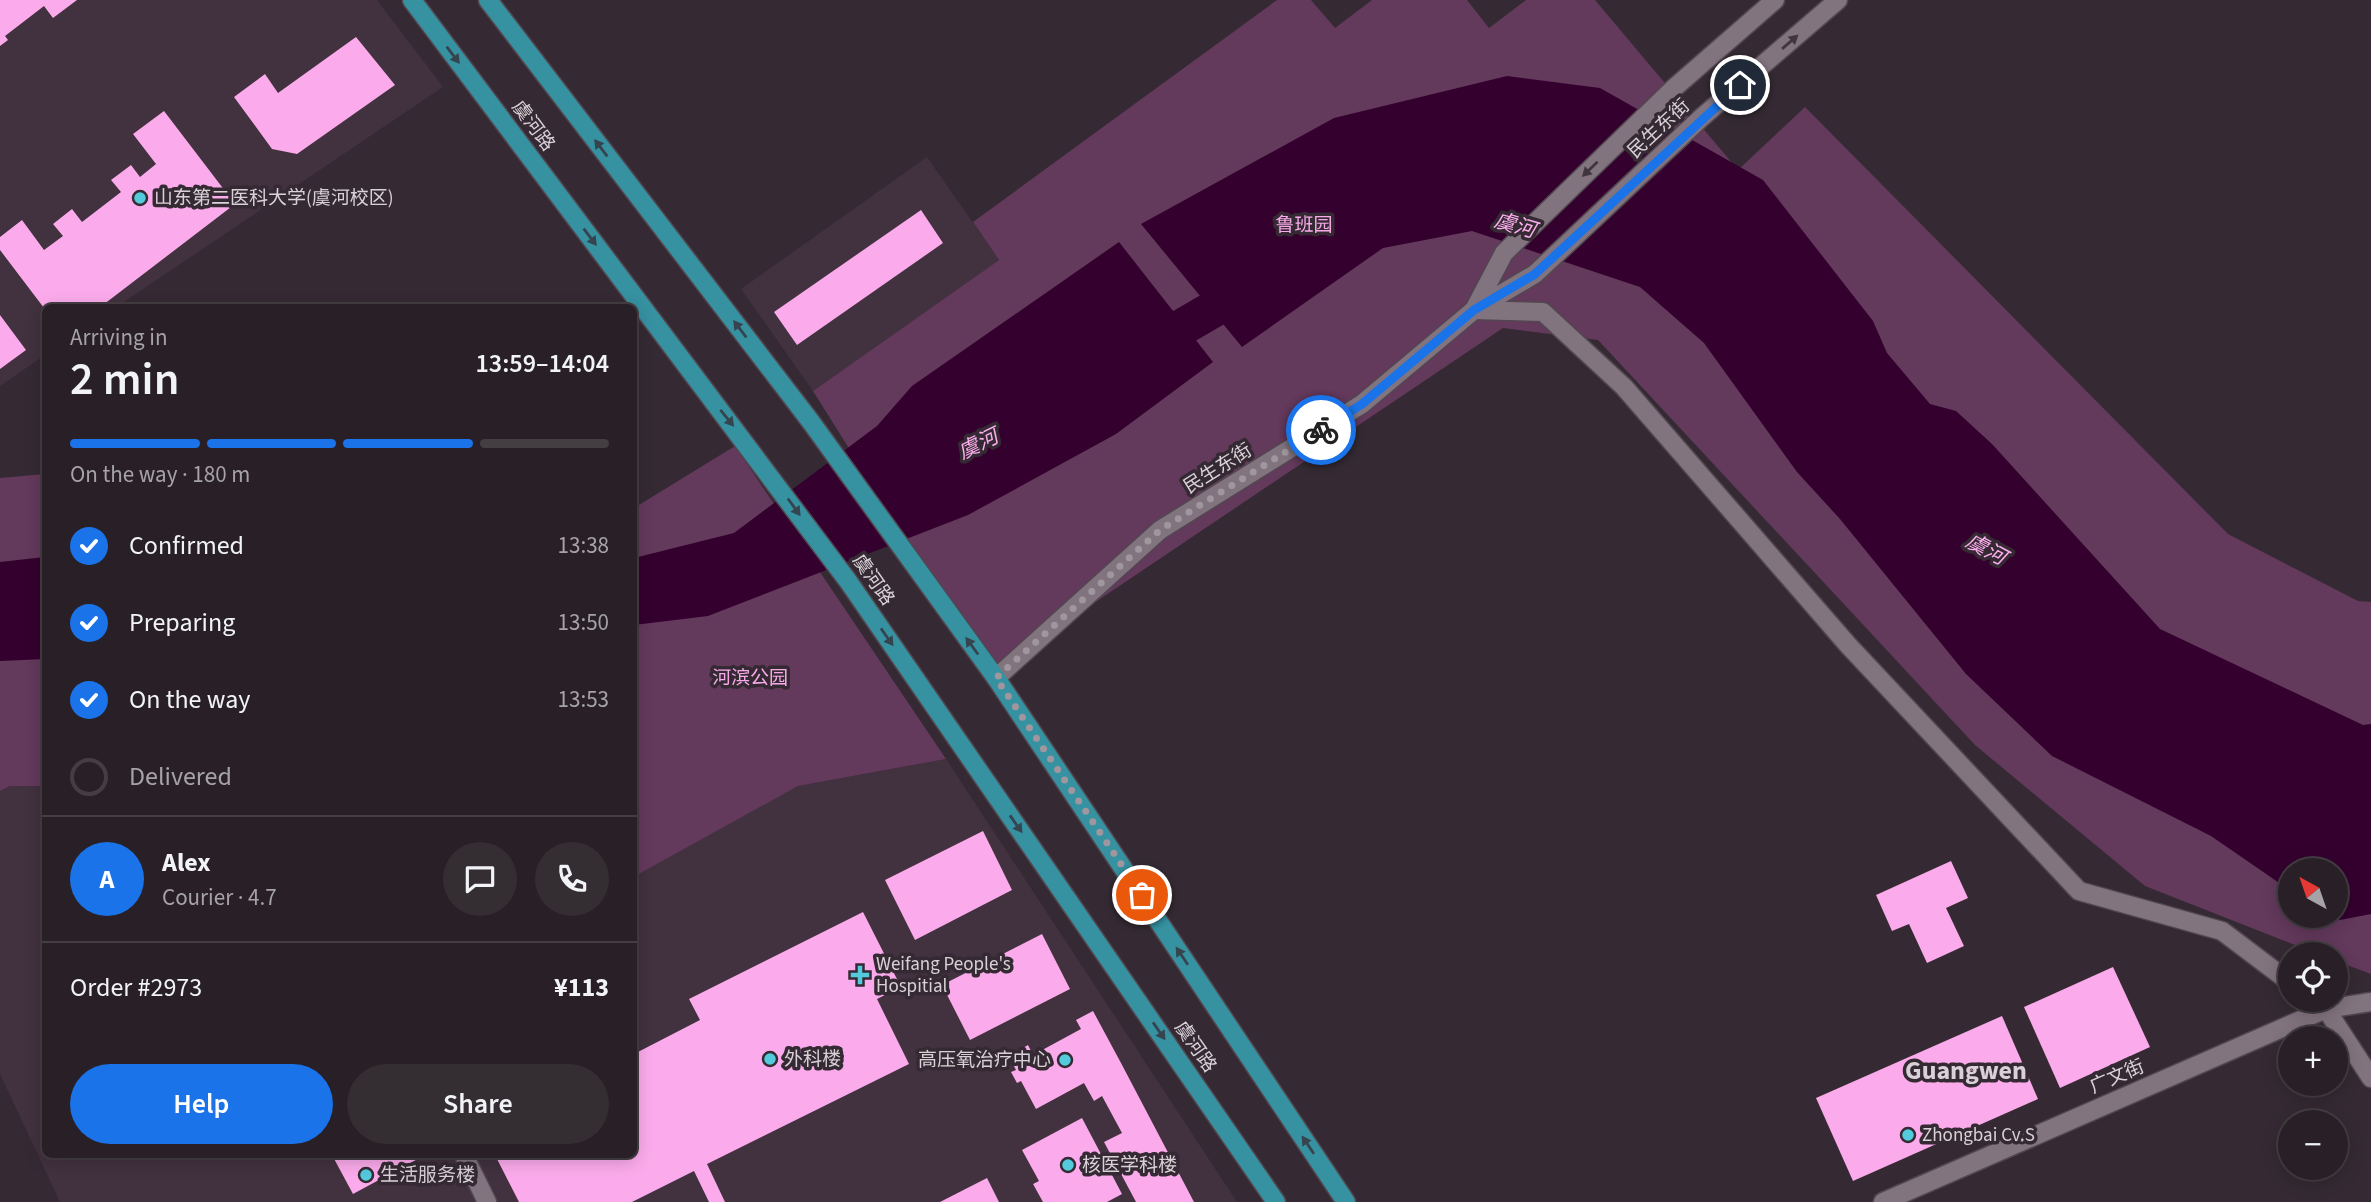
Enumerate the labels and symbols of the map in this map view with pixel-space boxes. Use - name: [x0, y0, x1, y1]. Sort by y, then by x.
- one-way arrow: [1781, 34, 1799, 50]
- one-way arrow: [446, 45, 461, 63]
- pin: [1710, 55, 1770, 115]
- street label: 民生东街: [1622, 93, 1696, 165]
- street label: 虞河路: [505, 95, 561, 157]
- one-way arrow: [595, 139, 609, 157]
- one-way arrow: [1582, 161, 1599, 177]
- place label: 山东第二医科大学(虞河校区): [154, 185, 394, 212]
- marker: 山东第二医科大学(虞河校区): [132, 190, 148, 206]
- water label: 虞河: [1491, 205, 1543, 246]
- park label: 鲁班园: [1275, 212, 1333, 239]
- one-way arrow: [582, 228, 596, 246]
- one-way arrow: [732, 320, 747, 338]
- courier: [1286, 395, 1356, 465]
- one-way arrow: [719, 409, 734, 427]
- water label: 虞河: [953, 420, 1007, 467]
- street label: 民生东街: [1179, 437, 1257, 501]
- one-way arrow: [786, 498, 800, 516]
- water label: 虞河: [1960, 526, 2015, 574]
- street label: 虞河路: [846, 549, 900, 611]
- one-way arrow: [880, 628, 894, 646]
- one-way arrow: [966, 637, 980, 655]
- park label: 河滨公园: [712, 665, 788, 692]
- one-way arrow: [1009, 815, 1023, 833]
- north arrow: [2278, 858, 2348, 928]
- pin: [1112, 865, 1172, 925]
- one-way arrow: [1176, 946, 1189, 966]
- place label: Weifang People's Hospitial: [876, 951, 1011, 1000]
- marker: Weifang People's Hospitial: [850, 965, 870, 985]
- street label: 虞河路: [1168, 1016, 1222, 1078]
- one-way arrow: [1152, 1022, 1166, 1040]
- place label: 外科楼: [784, 1046, 841, 1073]
- place label: 高压氧治疗中心: [918, 1047, 1051, 1074]
- marker: 外科楼: [762, 1051, 778, 1067]
- marker: 高压氧治疗中心: [1057, 1052, 1073, 1068]
- district label: Guangwen: [1905, 1052, 2027, 1089]
- street label: 广文街: [2085, 1053, 2149, 1101]
- place label: Zhongbai Cv.S: [1922, 1122, 2035, 1149]
- marker: Zhongbai Cv.S: [1900, 1127, 1916, 1143]
- one-way arrow: [1302, 1136, 1315, 1155]
- place label: 核医学科楼: [1082, 1152, 1177, 1179]
- marker: 核医学科楼: [1060, 1157, 1076, 1173]
- place label: 生活服务楼: [380, 1162, 475, 1189]
- marker: 生活服务楼: [358, 1167, 374, 1183]

